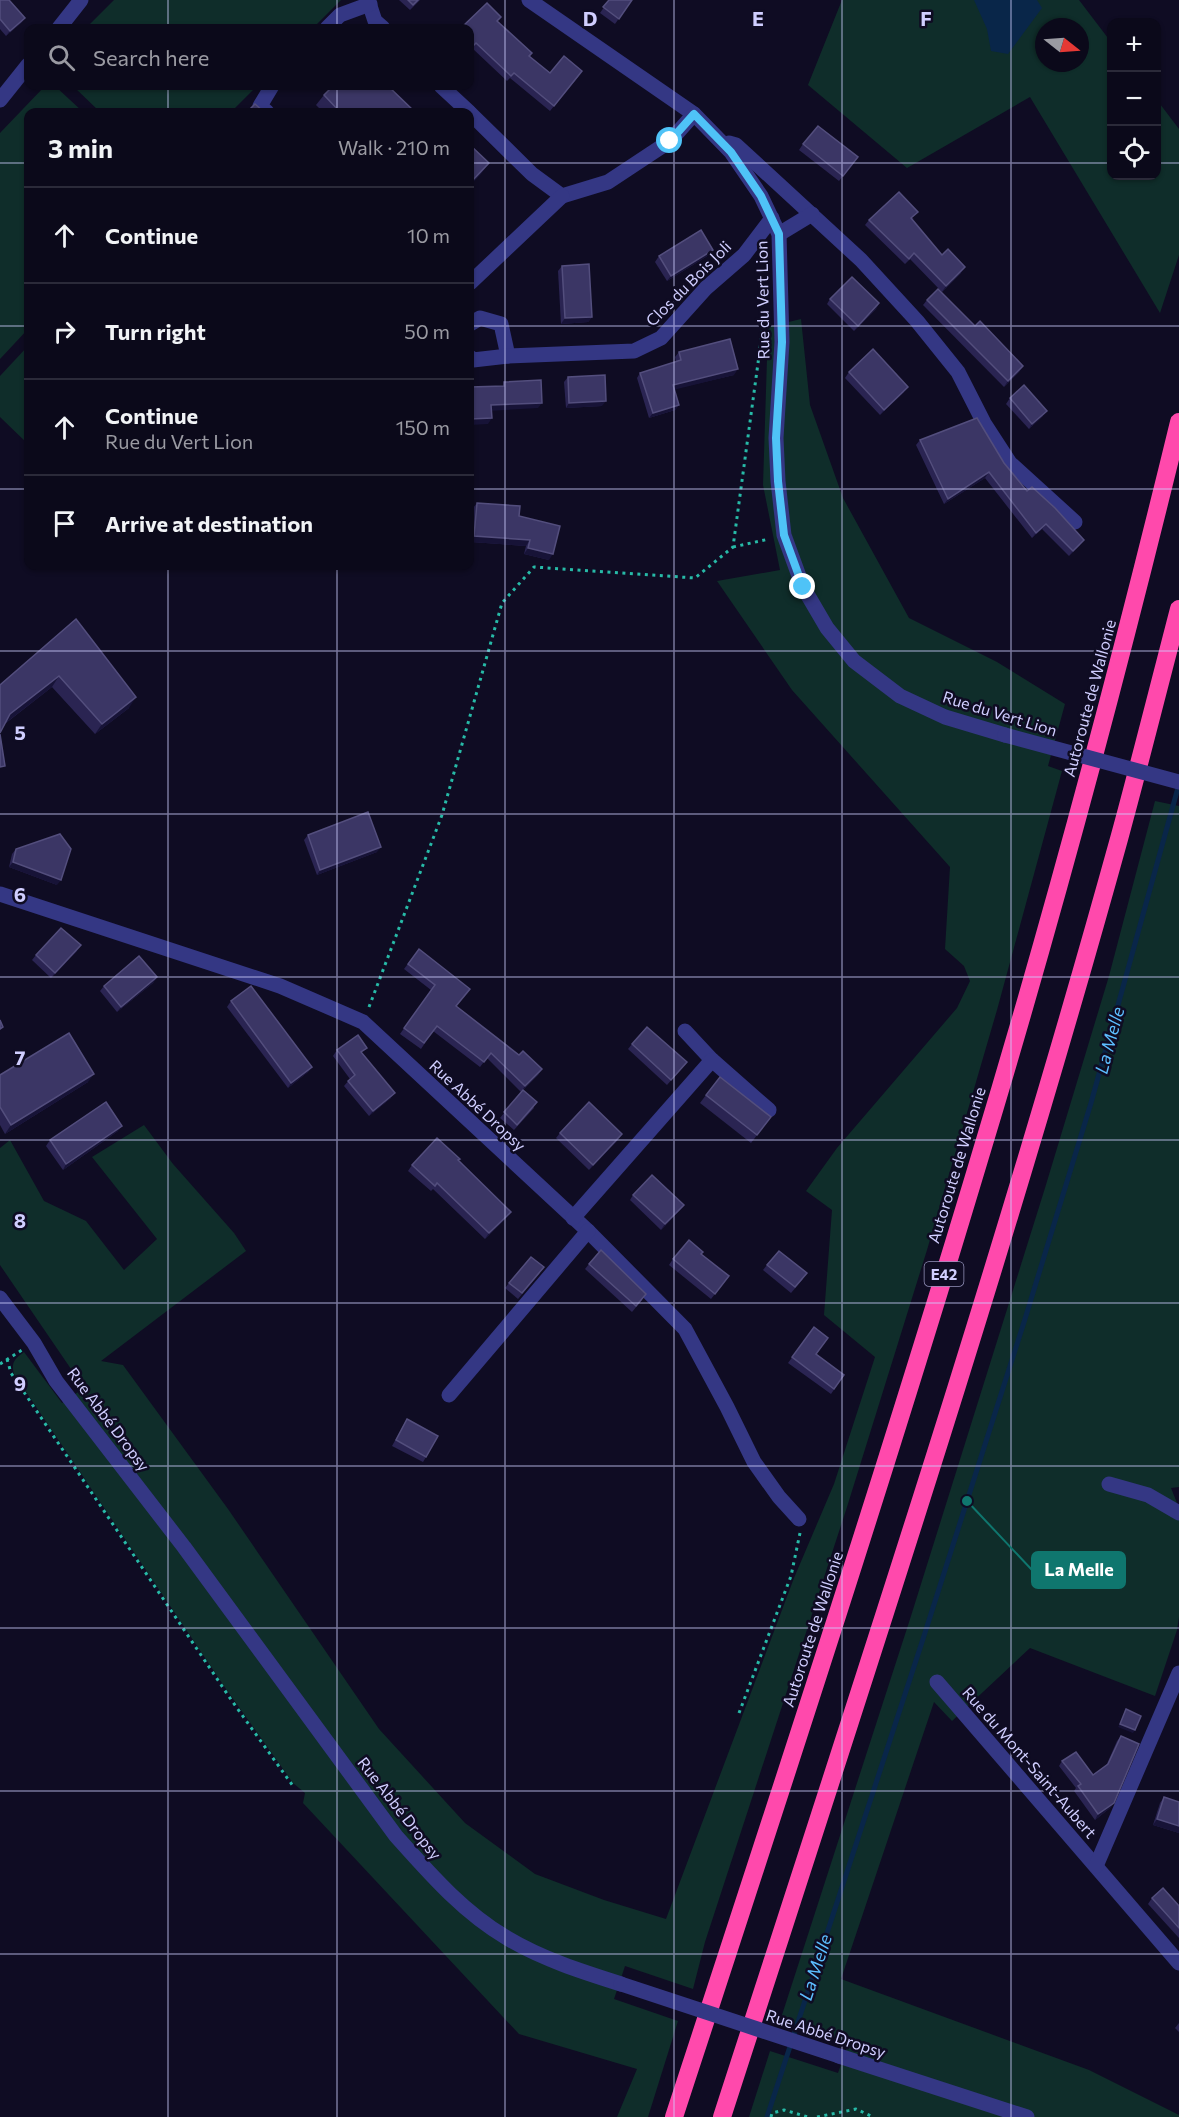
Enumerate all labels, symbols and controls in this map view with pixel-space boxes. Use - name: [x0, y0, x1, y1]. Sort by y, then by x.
- text: D: [583, 6, 597, 30]
- text: E: [752, 6, 764, 30]
- text: F: [920, 6, 932, 30]
- north arrow: [1035, 18, 1089, 72]
- map controls: [1107, 18, 1161, 180]
- button: +: [1107, 18, 1161, 72]
- search box: [24, 24, 474, 90]
- icon: search: [45, 41, 78, 74]
- text: Search here: [93, 44, 209, 71]
- button: −: [1107, 72, 1161, 126]
- button: locate: [1107, 126, 1161, 180]
- route start: [656, 127, 682, 153]
- text: 3 min: [48, 132, 113, 163]
- text: Walk · 210 m: [338, 135, 450, 159]
- icon: ahead: [48, 219, 81, 252]
- text: Continue: [105, 222, 198, 249]
- text: 10 m: [407, 223, 450, 247]
- street label: Clos du Bois Joli: [641, 236, 735, 330]
- street label: Rue du Vert Lion: [751, 241, 773, 359]
- icon: right: [48, 315, 81, 348]
- text: Turn right: [105, 318, 206, 345]
- text: 50 m: [404, 319, 450, 343]
- text: Continue: [105, 402, 198, 429]
- icon: ahead: [48, 411, 81, 444]
- text: 150 m: [396, 415, 450, 439]
- text: Rue du Vert Lion: [105, 429, 253, 453]
- icon: arrive: [48, 507, 81, 540]
- text: Arrive at destination: [105, 510, 313, 537]
- route end: [789, 573, 815, 599]
- street label: Autoroute de Wallonie: [1059, 617, 1119, 779]
- street label: Rue du Vert Lion: [940, 687, 1060, 739]
- text: 5: [14, 720, 26, 744]
- text: 6: [14, 882, 26, 906]
- water label: La Melle: [1090, 1004, 1129, 1076]
- text: 7: [15, 1045, 26, 1069]
- street label: Rue Abbé Dropsy: [426, 1056, 530, 1154]
- street label: Autoroute de Wallonie: [923, 1085, 989, 1245]
- text: 8: [14, 1208, 26, 1232]
- road number: E42: [924, 1262, 964, 1286]
- street label: Rue Abbé Dropsy: [64, 1363, 154, 1475]
- text: 9: [14, 1371, 26, 1395]
- street label: Autoroute de Wallonie: [778, 1549, 846, 1709]
- callout: La Melle: [1032, 1552, 1125, 1588]
- text: La Melle: [1044, 1558, 1114, 1580]
- street label: Rue du Mont-Saint-Aubert: [959, 1682, 1101, 1842]
- street label: Rue Abbé Dropsy: [354, 1753, 446, 1863]
- water label: La Melle: [794, 1931, 836, 2003]
- street label: Rue Abbé Dropsy: [764, 2005, 888, 2061]

